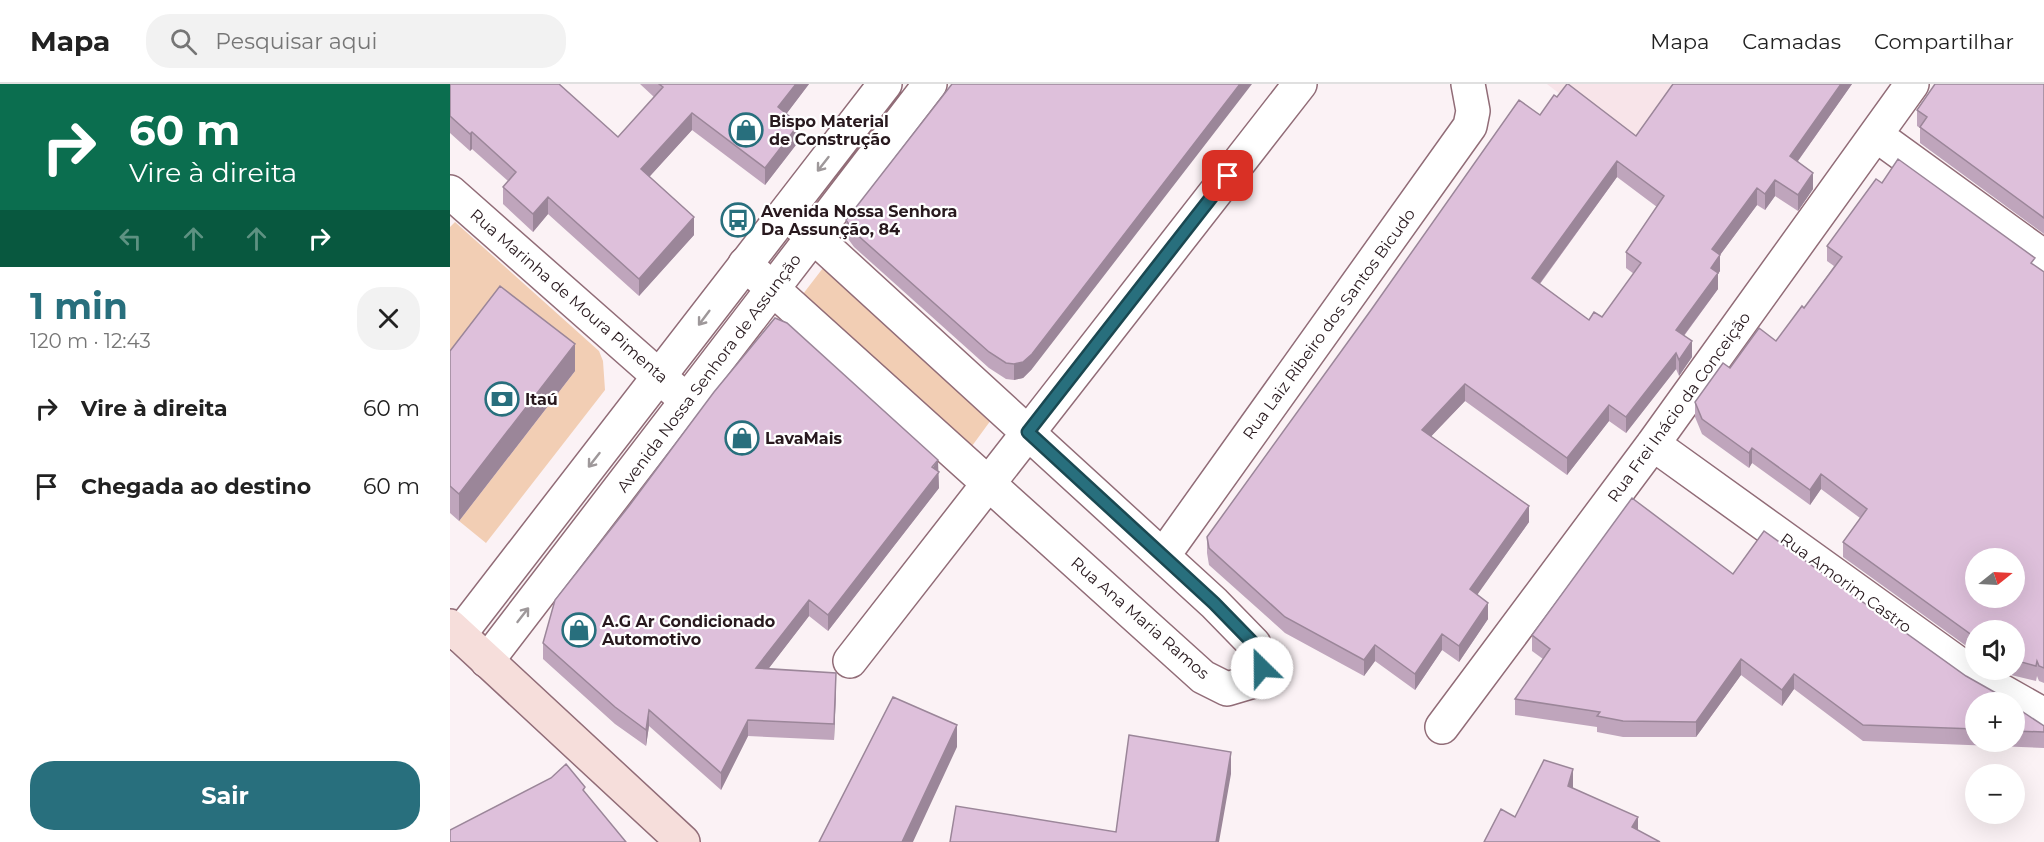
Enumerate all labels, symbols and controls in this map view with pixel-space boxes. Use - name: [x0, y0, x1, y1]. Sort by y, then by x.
- search box: [146, 14, 566, 68]
- text: Mapa: [30, 24, 110, 58]
- icon: search: [167, 25, 200, 58]
- text: Pesquisar aqui: [215, 28, 377, 55]
- text: Mapa: [1650, 29, 1709, 54]
- text: Camadas: [1742, 29, 1841, 54]
- text: Compartilhar: [1874, 29, 2014, 54]
- text: 60 m: [129, 104, 240, 156]
- icon: right: [30, 108, 108, 186]
- shop icon: Bispo Material de Construção: [728, 112, 764, 148]
- place label: Bispo Material de Construção: [769, 112, 891, 150]
- pin: [1202, 150, 1253, 201]
- one-way arrow: [817, 155, 830, 171]
- text: Vire à direita: [129, 156, 297, 189]
- icon: arrive: [1211, 159, 1244, 192]
- bus stop icon: Avenida Nossa Senhora Da Assunção, 84: [720, 202, 756, 238]
- place label: Avenida Nossa Senhora Da Assunção, 84: [760, 202, 957, 240]
- street label: Rua Marinha de Moura Pimenta: [466, 205, 672, 387]
- street label: Rua Laiz Ribeiro dos Santos Bicudo: [1239, 205, 1419, 443]
- icon: left: [114, 222, 147, 255]
- icon: ahead: [177, 222, 210, 255]
- icon: ahead: [240, 222, 273, 255]
- icon: right: [303, 222, 336, 255]
- street label: Avenida Nossa Senhora de Assunção: [613, 250, 805, 496]
- text: 1 min: [30, 284, 128, 328]
- button: close: [357, 287, 420, 350]
- street label: Rua Frei Inácio da Conceição: [1604, 308, 1754, 506]
- one-way arrow: [698, 309, 710, 325]
- text: 120 m · 12:43: [30, 329, 151, 353]
- bank icon: Itaú: [484, 381, 520, 417]
- place label: Itaú: [525, 390, 558, 409]
- icon: right: [30, 392, 63, 425]
- text: Vire à direita: [81, 395, 228, 422]
- text: 60 m: [363, 395, 420, 422]
- shop icon: LavaMais: [724, 420, 760, 456]
- place label: LavaMais: [765, 429, 842, 448]
- one-way arrow: [588, 452, 600, 468]
- icon: arrive: [30, 470, 63, 503]
- text: Chegada ao destino: [81, 473, 311, 500]
- text: 60 m: [363, 473, 420, 500]
- street label: Rua Amorim Castro: [1777, 529, 1915, 637]
- north arrow: [1965, 548, 2025, 608]
- map controls: [1965, 548, 2025, 824]
- street label: Rua Ana Maria Ramos: [1067, 553, 1213, 683]
- one-way arrow: [516, 607, 529, 623]
- shop icon: A.G Ar Condicionado Automotivo: [561, 612, 597, 648]
- place label: A.G Ar Condicionado Automotivo: [601, 612, 775, 649]
- button: sound: [1965, 620, 2025, 680]
- position arrow: [1230, 636, 1294, 700]
- button: +: [1965, 692, 2025, 752]
- button: Sair: [30, 761, 420, 830]
- button: −: [1965, 764, 2025, 824]

